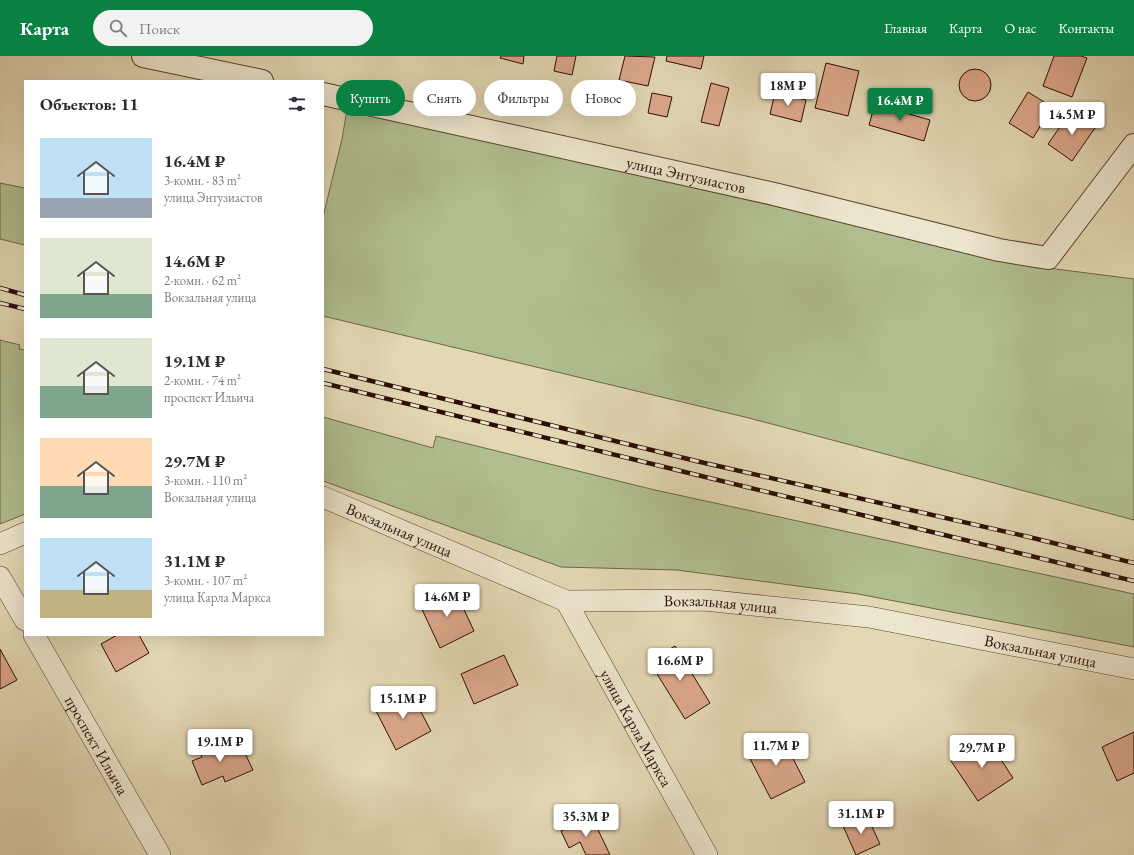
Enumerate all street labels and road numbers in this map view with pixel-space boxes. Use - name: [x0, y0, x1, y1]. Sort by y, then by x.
- street label: улица Энтузиастов: [625, 152, 748, 198]
- street label: Вокзальная улица: [343, 498, 456, 562]
- street label: Вокзальная улица: [664, 590, 779, 619]
- street label: Вокзальная улица: [983, 630, 1099, 673]
- street label: улица Карла Маркса: [595, 665, 677, 791]
- street label: проспект Ильича: [60, 692, 134, 799]

